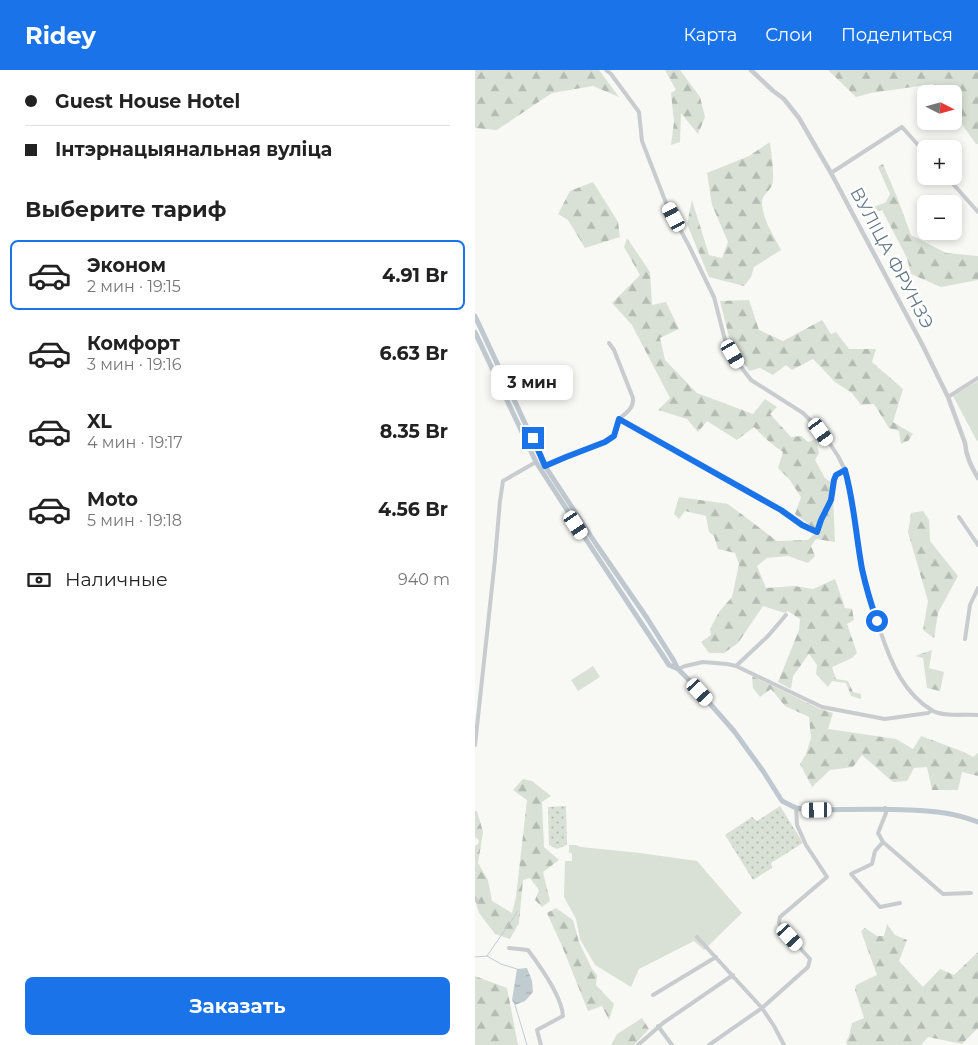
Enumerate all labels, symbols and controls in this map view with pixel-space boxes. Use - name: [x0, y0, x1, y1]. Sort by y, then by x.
- text: Ridey: [25, 21, 96, 50]
- text: Карта: [683, 24, 737, 46]
- text: Слои: [765, 24, 813, 46]
- text: Поделиться: [841, 24, 953, 46]
- north arrow: [917, 85, 963, 130]
- map controls: [917, 85, 962, 240]
- text: Guest House Hotel: [55, 90, 240, 113]
- text: Інтэрнацыянальная вуліца: [55, 138, 332, 161]
- button: +: [917, 140, 962, 185]
- street label: ВУЛІЦА ФРУНЗЭ: [845, 184, 939, 332]
- button: −: [917, 195, 962, 240]
- text: Выберите тариф: [25, 196, 226, 223]
- car: [660, 200, 687, 234]
- icon: car: [27, 253, 72, 298]
- text: Эконом: [87, 254, 166, 277]
- text: 4.91 Br: [382, 264, 448, 287]
- text: 2 мин · 19:15: [87, 277, 181, 296]
- icon: car: [27, 331, 72, 376]
- text: Комфорт: [87, 332, 180, 355]
- car: [719, 337, 746, 371]
- text: 6.63 Br: [380, 342, 448, 365]
- text: 3 мин · 19:16: [87, 355, 182, 374]
- callout: 3 мин: [492, 366, 574, 400]
- text: 3 мин: [507, 373, 557, 392]
- icon: car: [27, 409, 72, 454]
- text: XL: [87, 410, 112, 433]
- car: [806, 415, 835, 449]
- text: 8.35 Br: [380, 420, 448, 443]
- route end: [522, 427, 544, 449]
- text: 4 мин · 19:17: [87, 433, 183, 452]
- icon: car: [27, 487, 72, 532]
- text: Moto: [87, 488, 138, 511]
- text: 4.56 Br: [378, 498, 448, 521]
- car: [561, 508, 590, 542]
- text: 5 мин · 19:18: [87, 511, 182, 530]
- icon: cash: [25, 566, 53, 594]
- text: Наличные: [65, 568, 168, 591]
- text: 940 m: [398, 570, 450, 589]
- route start: [866, 610, 888, 632]
- car: [684, 676, 715, 708]
- car: [801, 802, 832, 818]
- car: [774, 921, 805, 953]
- button: Заказать: [25, 977, 450, 1035]

